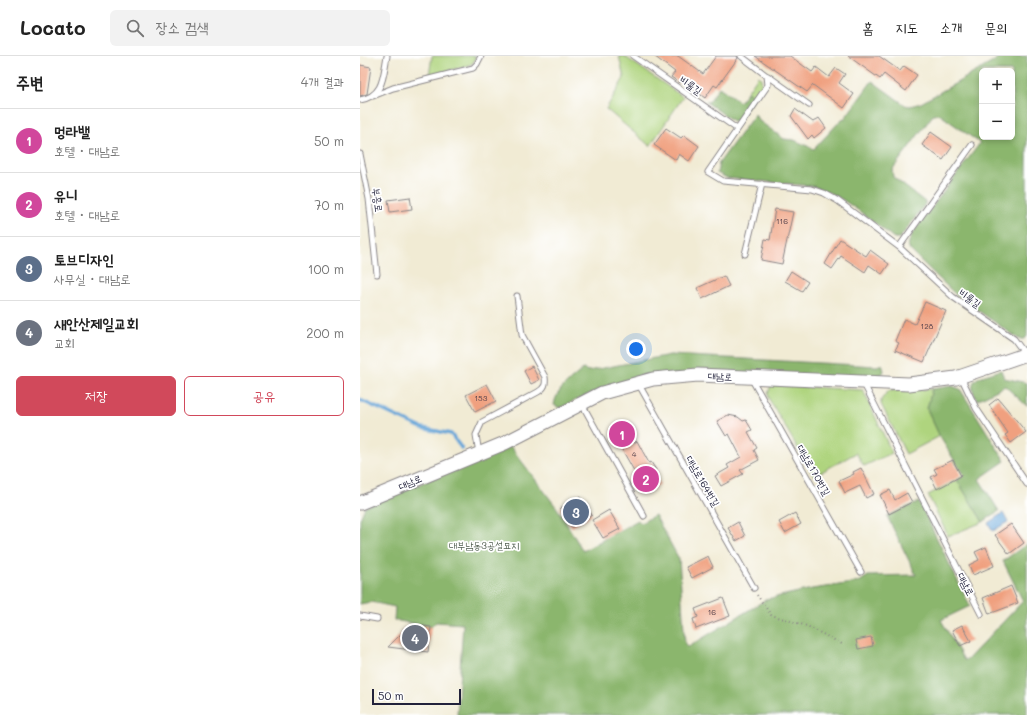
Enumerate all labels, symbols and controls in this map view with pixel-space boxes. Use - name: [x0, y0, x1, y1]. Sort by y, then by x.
- search box: [110, 10, 390, 46]
- text: Locato: [20, 15, 86, 40]
- icon: search: [124, 17, 146, 39]
- text: 장소 검색: [156, 17, 209, 37]
- text: 홈: [862, 18, 873, 37]
- text: 지도: [895, 18, 918, 37]
- text: 소개: [940, 18, 962, 37]
- text: 문의: [984, 18, 1007, 37]
- map controls: [979, 68, 1015, 140]
- button: +: [979, 68, 1015, 104]
- text: 주변: [16, 71, 43, 93]
- street label: 비룰길: [677, 72, 705, 98]
- text: 4개 결과: [301, 73, 344, 90]
- button: −: [979, 104, 1015, 140]
- text: 멍라밸: [54, 121, 90, 141]
- text: 1: [26, 132, 32, 149]
- text: 50 m: [314, 132, 344, 149]
- text: 호텔 · 대남로: [54, 142, 120, 159]
- text: 유니: [54, 185, 78, 205]
- street label: 부흥로: [369, 187, 387, 213]
- text: 2: [25, 196, 33, 213]
- text: 70 m: [314, 196, 344, 213]
- text: 호텔 · 대남로: [54, 206, 120, 223]
- house number: 116: [776, 216, 788, 226]
- text: 토브디자인: [54, 249, 114, 269]
- text: 3: [25, 260, 33, 277]
- text: 100 m: [308, 260, 344, 277]
- text: 사무실 · 대남로: [54, 270, 131, 287]
- street label: 비룰길: [956, 285, 984, 311]
- text: 새안산제일교회: [54, 313, 139, 333]
- house number: 128: [921, 321, 934, 331]
- text: 4: [25, 324, 33, 341]
- text: 200 m: [306, 324, 344, 341]
- text: 교회: [54, 334, 75, 351]
- your location: [626, 339, 646, 359]
- street label: 대남로: [708, 369, 732, 383]
- button: 저장: [16, 376, 176, 416]
- button: 공유: [184, 376, 344, 416]
- house number: 153: [475, 393, 488, 403]
- pin: 1: [609, 419, 635, 449]
- street label: 대남로170번길: [794, 442, 834, 498]
- house number: 4: [632, 449, 637, 459]
- street label: 대남로164번길: [683, 453, 723, 509]
- pin: 2: [633, 464, 659, 494]
- street label: 대남로: [396, 471, 424, 493]
- pin: 3: [563, 497, 589, 527]
- park label: 대부남동3공설묘지: [449, 538, 519, 552]
- street label: 대남로: [954, 570, 978, 598]
- house number: 16: [708, 607, 716, 617]
- pin: 4: [402, 623, 428, 653]
- scale bar: [372, 687, 461, 706]
- text: 50 m: [378, 688, 404, 703]

